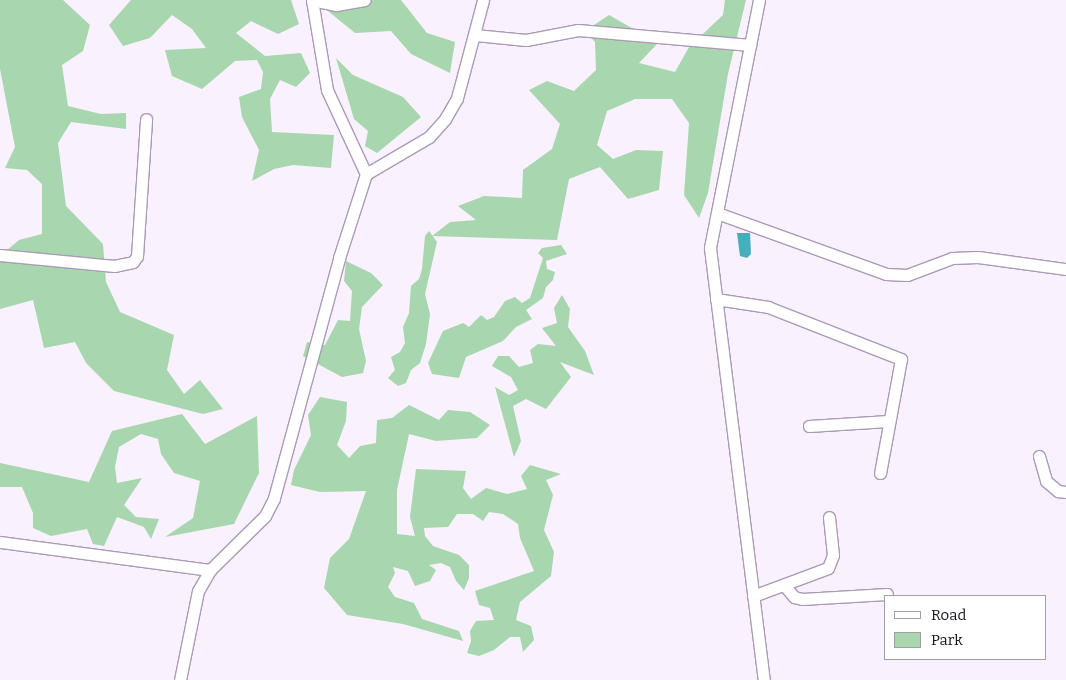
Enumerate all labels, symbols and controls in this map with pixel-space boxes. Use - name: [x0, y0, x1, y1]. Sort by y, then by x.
- legend: [884, 595, 1046, 660]
- text: Road: [931, 606, 966, 624]
- text: Park: [931, 631, 963, 649]

